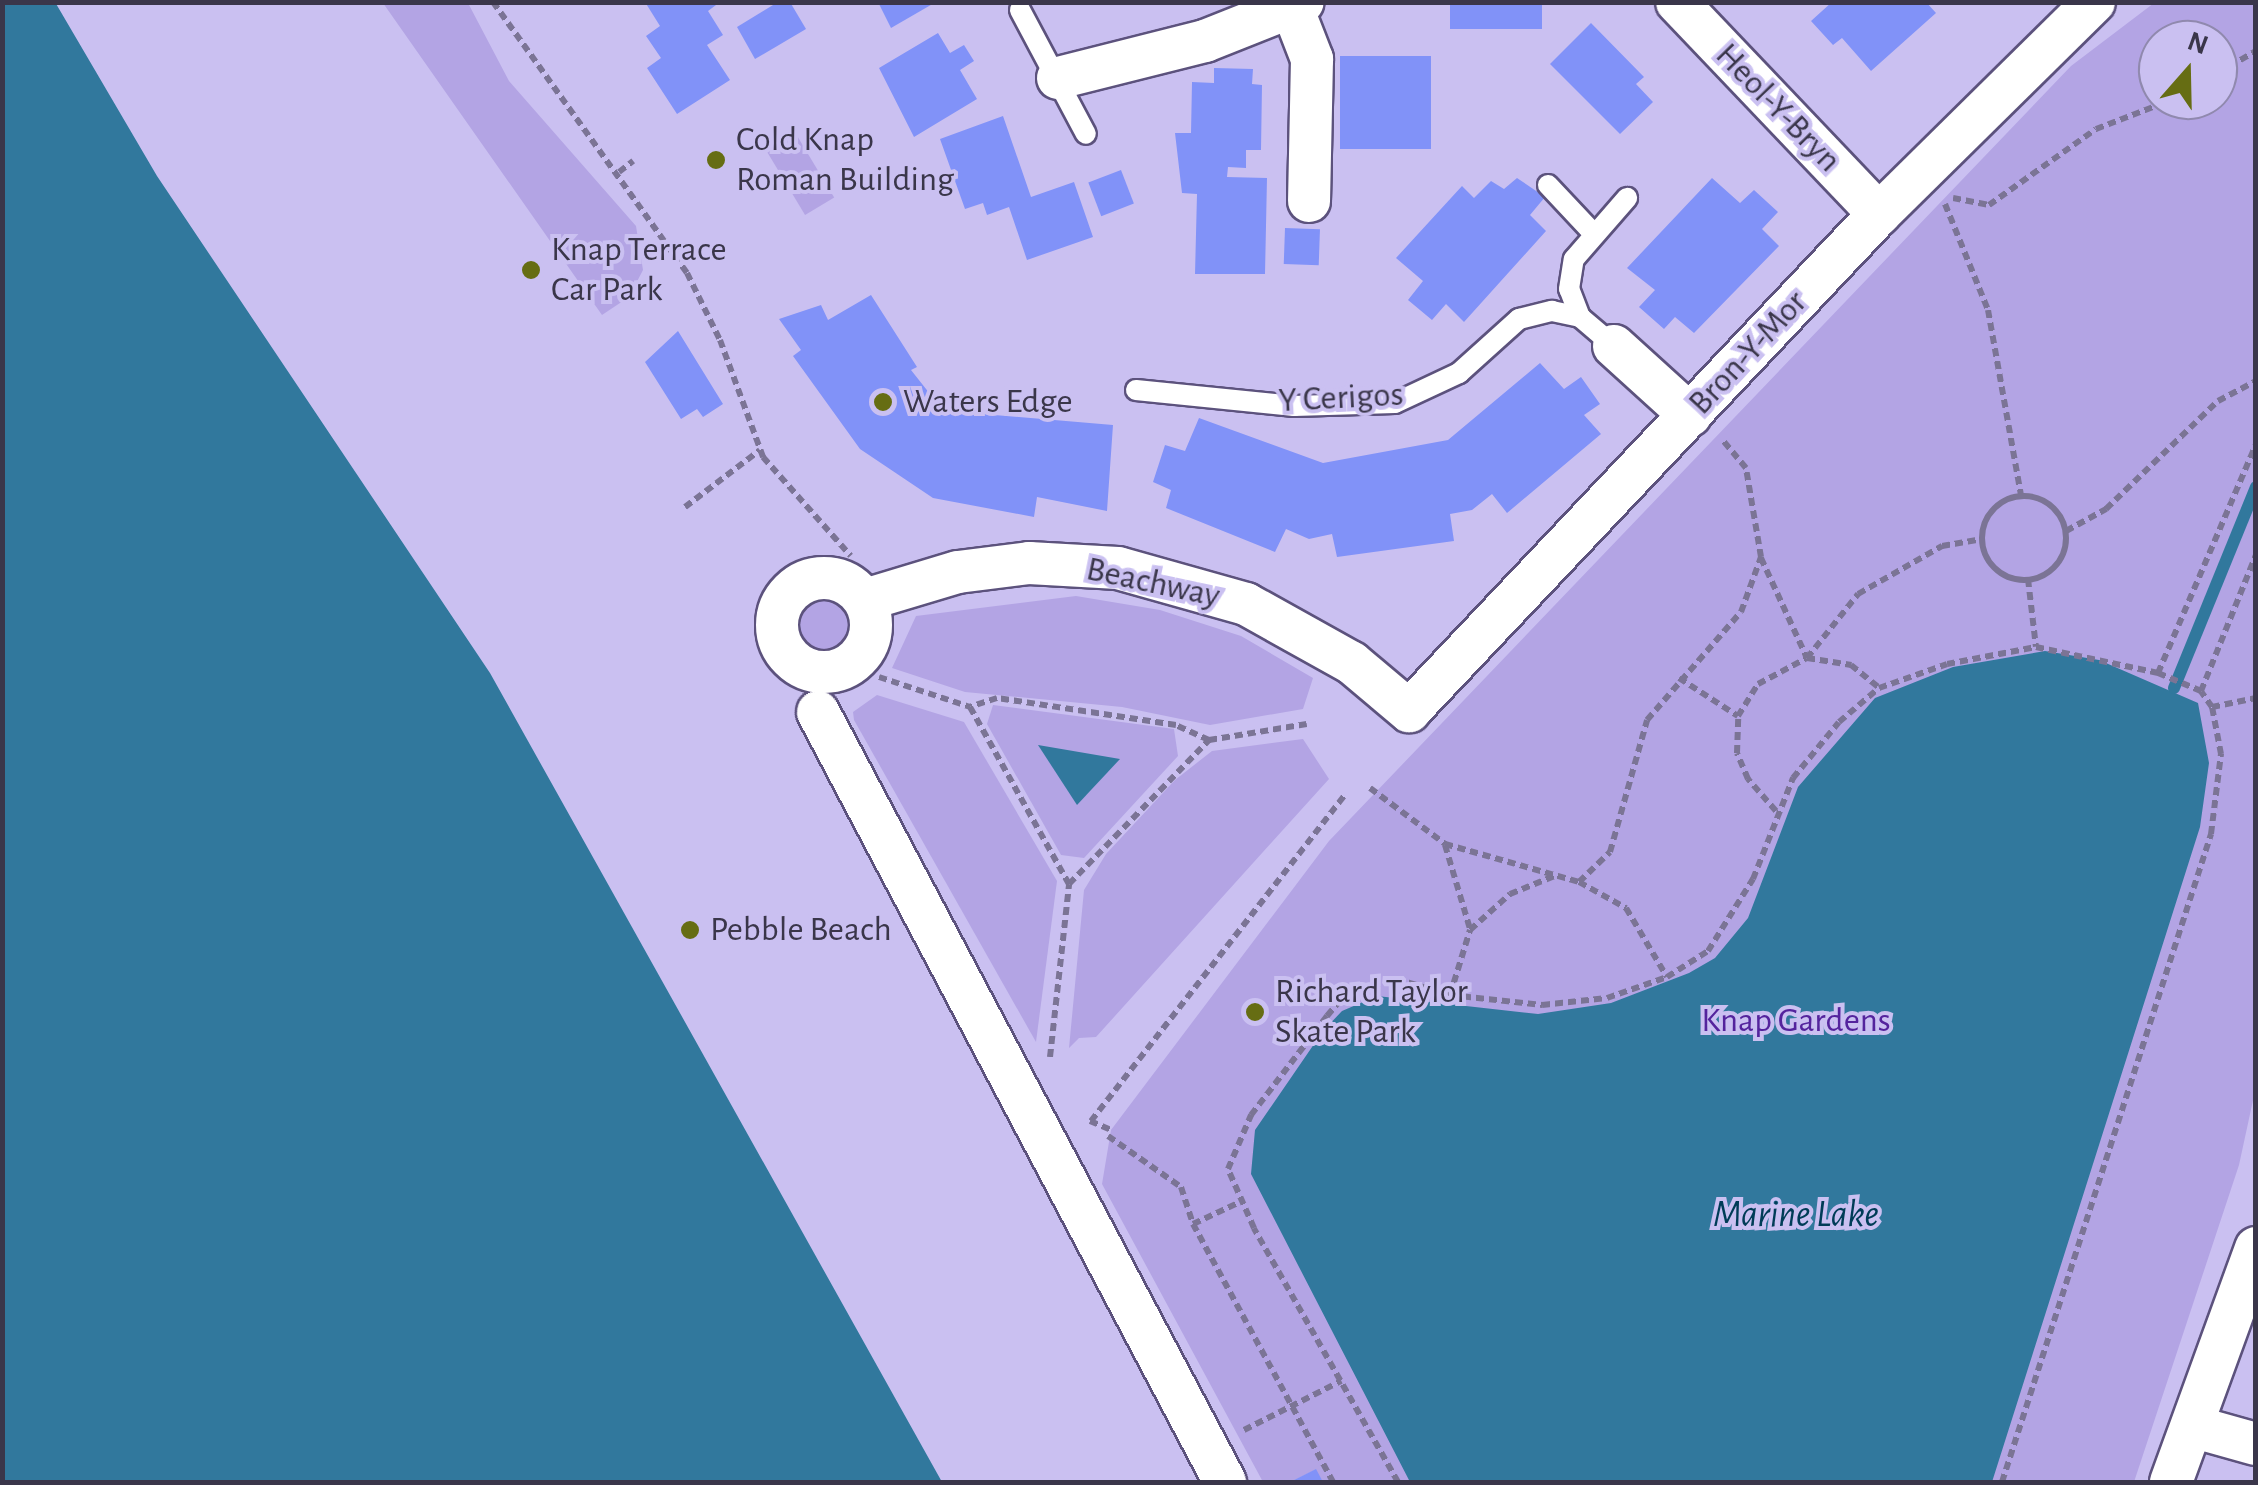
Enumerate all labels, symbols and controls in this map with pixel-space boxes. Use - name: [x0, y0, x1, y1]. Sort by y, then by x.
- north arrow: [2138, 20, 2238, 120]
- text: N: [2184, 27, 2212, 60]
- street label: Heol-Y-Bryn: [1706, 35, 1850, 181]
- place label: Cold Knap Roman Building: [736, 119, 954, 201]
- marker: Cold Knap Roman Building: [705, 149, 727, 171]
- place label: Knap Terrace Car Park: [551, 229, 727, 311]
- marker: Knap Terrace Car Park: [520, 259, 542, 281]
- street label: Bron-Y-Mor: [1680, 282, 1816, 424]
- street label: Y Cerigos: [1278, 374, 1404, 422]
- place label: Waters Edge: [903, 381, 1073, 423]
- marker: Waters Edge: [872, 391, 894, 413]
- street label: Beachway: [1082, 548, 1224, 618]
- place label: Pebble Beach: [710, 909, 892, 951]
- marker: Pebble Beach: [679, 919, 701, 941]
- place label: Richard Taylor Skate Park: [1275, 971, 1468, 1053]
- park label: Knap Gardens: [1701, 1000, 1891, 1042]
- marker: Richard Taylor Skate Park: [1244, 1001, 1266, 1023]
- water label: Marine Lake: [1713, 1193, 1879, 1239]

